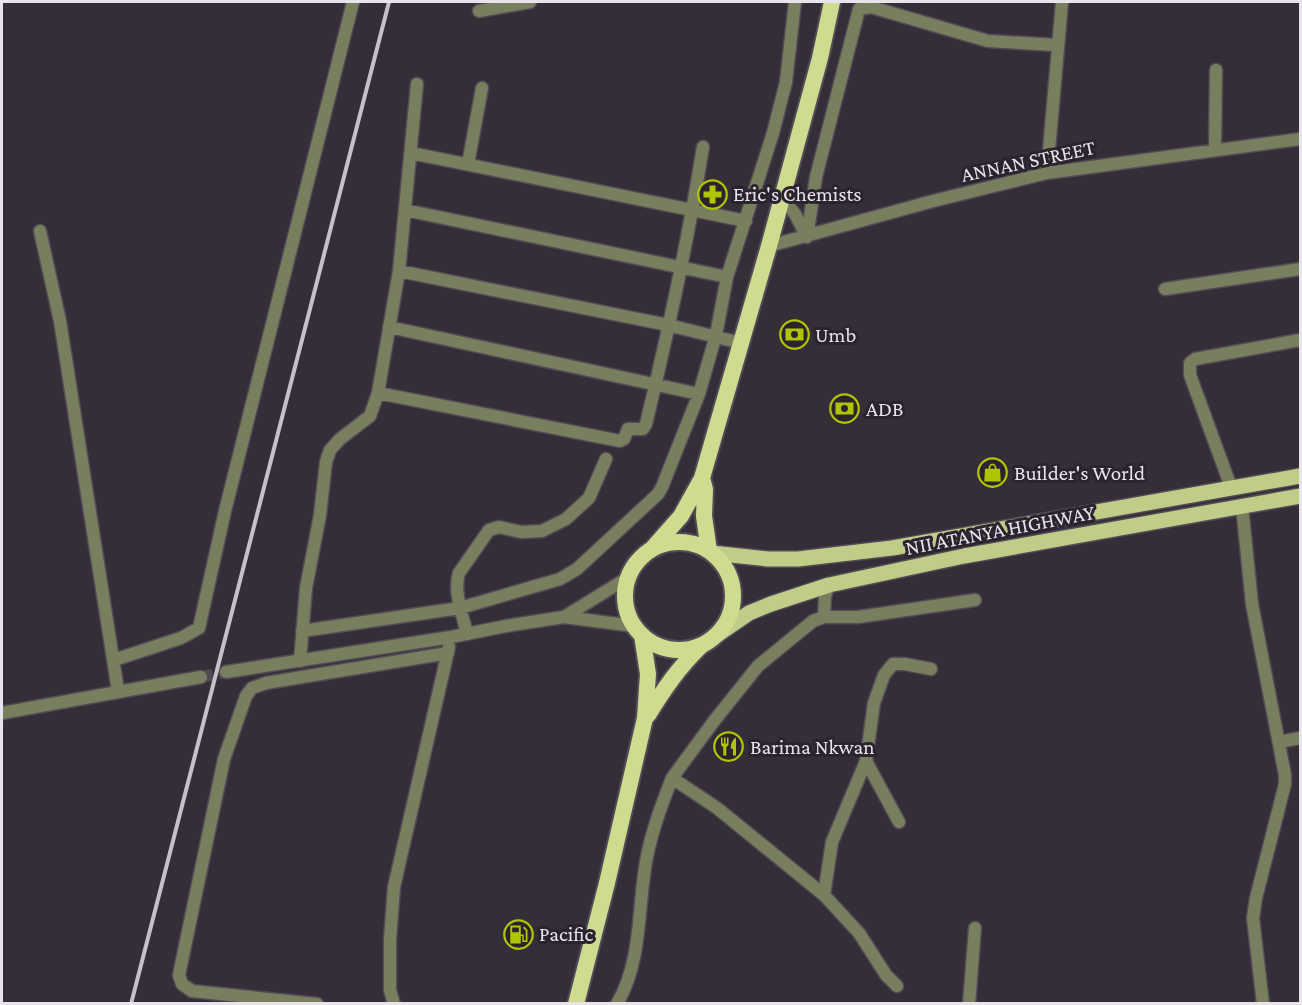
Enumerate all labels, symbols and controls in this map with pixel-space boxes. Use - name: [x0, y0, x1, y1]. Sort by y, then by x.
- street label: ANNAN STREET: [959, 135, 1098, 187]
- pharmacy icon: Eric's Chemists: [696, 178, 728, 210]
- place label: Eric's Chemists: [733, 182, 862, 206]
- bank icon: Umb: [778, 319, 810, 351]
- place label: Umb: [815, 323, 856, 347]
- bank icon: ADB: [829, 393, 861, 425]
- place label: ADB: [866, 397, 903, 421]
- shop icon: Builder's World: [977, 457, 1009, 489]
- place label: Builder's World: [1014, 461, 1145, 485]
- street label: NII ATANYA HIGHWAY: [903, 500, 1097, 560]
- restaurant icon: Barima Nkwan: [713, 731, 745, 763]
- place label: Barima Nkwan: [750, 735, 875, 759]
- fuel station icon: Pacific: [502, 918, 534, 950]
- place label: Pacific: [539, 922, 593, 946]

